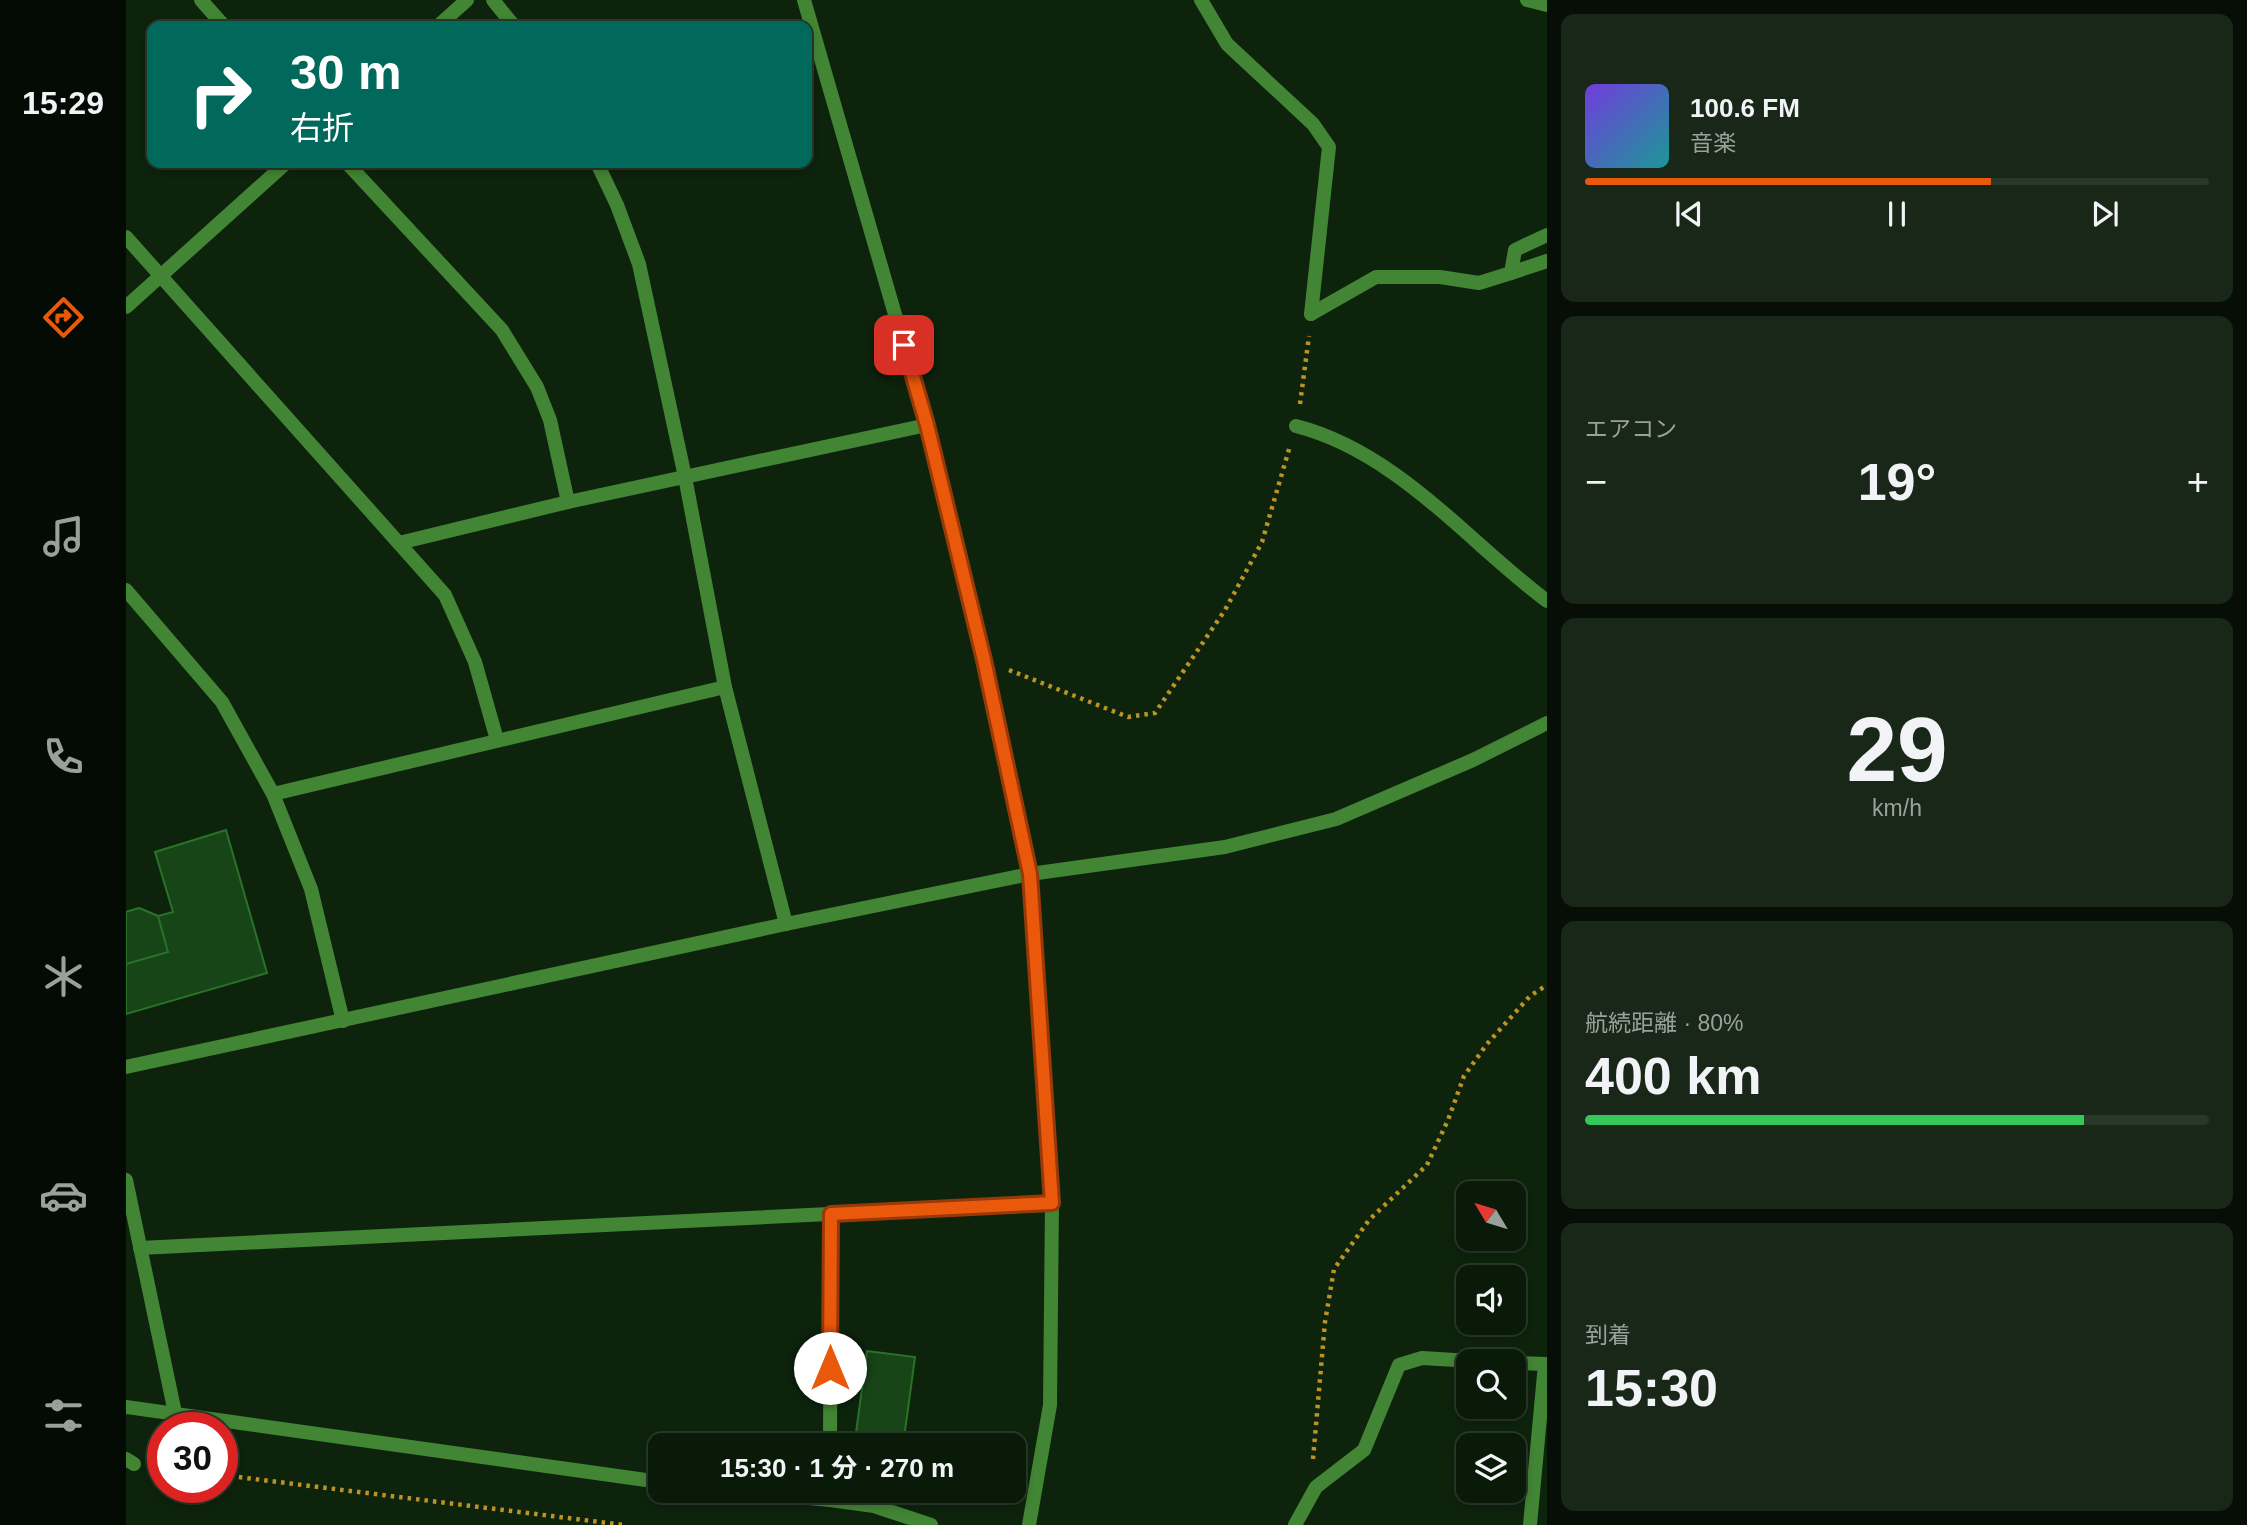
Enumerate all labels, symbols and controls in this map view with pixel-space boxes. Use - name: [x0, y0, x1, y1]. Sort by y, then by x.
- text: 30 m: [290, 45, 402, 99]
- icon: right: [175, 49, 266, 140]
- text: 15:29: [22, 85, 104, 121]
- text: 100.6 FM: [1690, 93, 1800, 123]
- text: 右折: [290, 110, 354, 146]
- text: 音楽: [1690, 130, 1736, 156]
- icon: previous: [1670, 195, 1708, 233]
- icon: pause: [1878, 195, 1916, 233]
- icon: next: [2086, 195, 2124, 233]
- icon: directions: [39, 293, 88, 342]
- pin: [874, 315, 934, 375]
- icon: arrive: [885, 326, 923, 364]
- text: エアコン: [1585, 416, 1677, 442]
- text: 19°: [1858, 453, 1936, 511]
- text: −: [1585, 461, 1607, 503]
- text: +: [2187, 461, 2209, 503]
- icon: music: [39, 512, 88, 561]
- text: 29: [1846, 699, 1948, 800]
- icon: phone: [39, 732, 88, 781]
- text: km/h: [1872, 795, 1922, 821]
- icon: climate: [39, 952, 88, 1001]
- text: 航続距離 · 80%: [1585, 1010, 1743, 1036]
- text: 400 km: [1585, 1047, 1761, 1105]
- icon: car: [39, 1171, 88, 1220]
- north arrow: [1456, 1181, 1526, 1251]
- map controls: [1456, 1181, 1526, 1503]
- button: sound: [1456, 1265, 1526, 1335]
- text: 到着: [1585, 1322, 1631, 1348]
- position arrow: [793, 1331, 867, 1405]
- button: search: [1456, 1349, 1526, 1419]
- text: 15:30: [1585, 1359, 1718, 1417]
- icon: filters: [39, 1391, 88, 1440]
- speed limit sign: 30: [147, 1412, 238, 1503]
- button: layers: [1456, 1433, 1526, 1503]
- text: 15:30 · 1 分 · 270 m: [720, 1453, 954, 1483]

